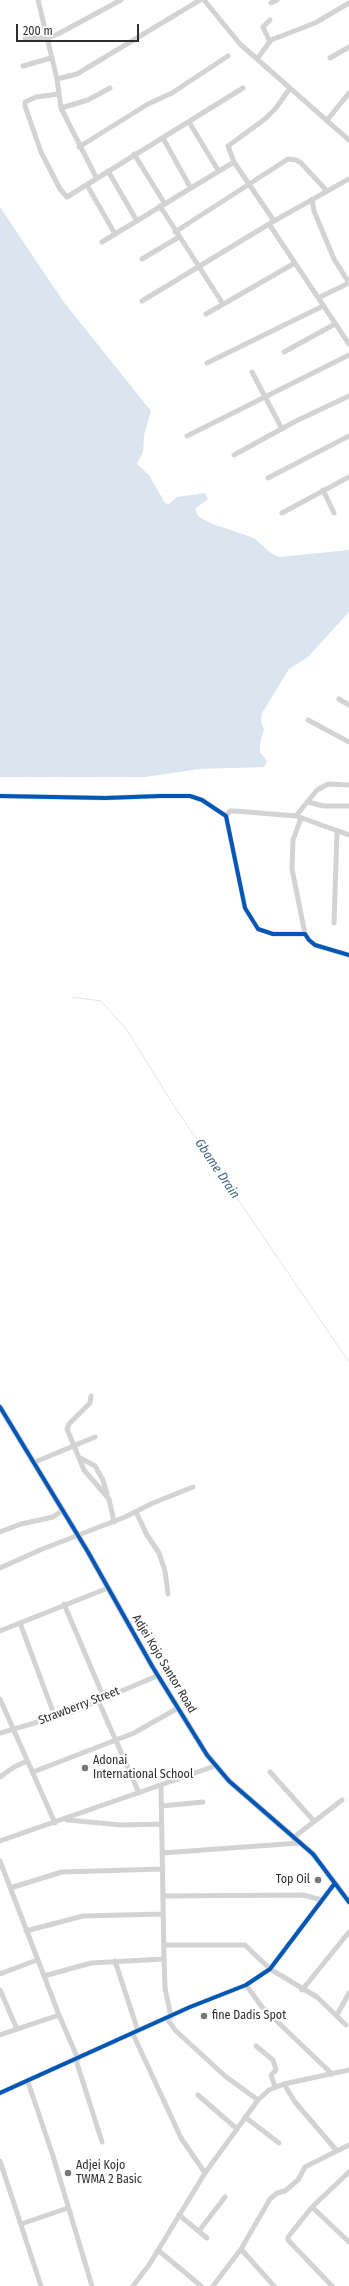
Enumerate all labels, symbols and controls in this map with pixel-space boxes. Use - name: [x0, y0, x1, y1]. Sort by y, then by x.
- scale bar: [18, 16, 141, 42]
- text: 200 m: [23, 24, 53, 38]
- water label: Gbame Drain: [191, 1136, 243, 1202]
- street label: Adjei Kojo Santor Road: [129, 1612, 199, 1716]
- street label: Strawberry Street: [36, 1684, 122, 1728]
- place label: Adonai International School: [93, 1754, 193, 1782]
- marker: Adonai International School: [80, 1763, 90, 1773]
- place label: Top Oil: [276, 1873, 310, 1887]
- marker: Top Oil: [313, 1875, 323, 1885]
- place label: fine Dadis Spot: [212, 2009, 286, 2023]
- marker: fine Dadis Spot: [199, 2011, 209, 2021]
- place label: Adjei Kojo TWMA 2 Basic: [76, 2159, 142, 2187]
- marker: Adjei Kojo TWMA 2 Basic: [63, 2168, 73, 2178]

